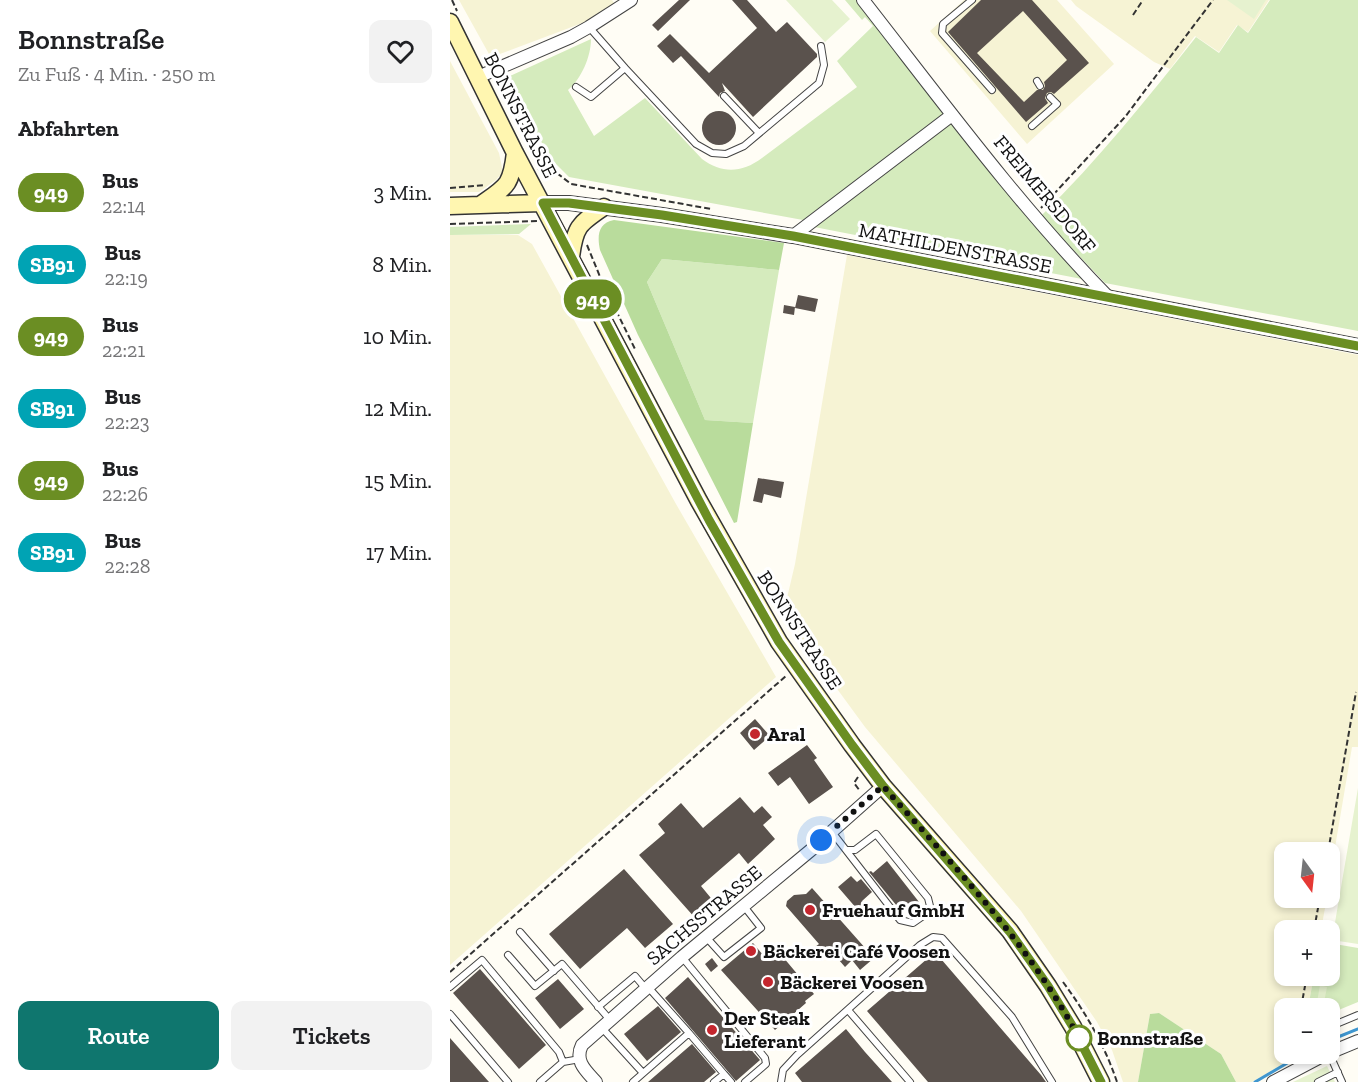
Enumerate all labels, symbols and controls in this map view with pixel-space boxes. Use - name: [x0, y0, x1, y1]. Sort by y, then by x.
- button: heart: [369, 20, 432, 83]
- text: Bonnstraße: [18, 23, 164, 56]
- street label: BONNSTRASSE: [479, 48, 563, 182]
- text: Zu Fuß · 4 Min. · 250 m: [18, 62, 215, 86]
- text: Abfahrten: [18, 115, 119, 142]
- street label: FREIMERSDORF: [989, 130, 1101, 258]
- text: Bus: [102, 167, 139, 194]
- text: 3 Min.: [373, 179, 432, 206]
- text: 949: [34, 180, 68, 205]
- text: 22:14: [102, 194, 146, 218]
- street label: MATHILDENSTRASSE: [856, 218, 1054, 278]
- text: Bus: [104, 239, 141, 266]
- text: 8 Min.: [372, 251, 432, 278]
- text: SB91: [30, 252, 74, 277]
- text: 22:19: [104, 266, 148, 290]
- line badge: 949: [558, 280, 628, 318]
- text: 949: [576, 287, 610, 312]
- text: Bus: [102, 311, 139, 338]
- text: 10 Min.: [363, 323, 432, 350]
- text: 949: [34, 324, 68, 349]
- text: 22:21: [102, 338, 145, 362]
- text: Bus: [104, 383, 141, 410]
- text: 12 Min.: [364, 395, 432, 422]
- text: SB91: [30, 396, 74, 421]
- text: 22:23: [104, 410, 150, 434]
- text: Bus: [102, 455, 139, 482]
- text: 15 Min.: [364, 467, 432, 494]
- text: 949: [34, 468, 68, 493]
- text: 22:26: [102, 482, 148, 506]
- text: Bus: [104, 527, 141, 554]
- text: 17 Min.: [366, 539, 432, 566]
- text: SB91: [30, 540, 74, 565]
- text: 22:28: [104, 554, 151, 578]
- street label: BONNSTRASSE: [753, 566, 847, 694]
- place label: Aral: [767, 722, 806, 746]
- marker: Aral: [748, 727, 762, 741]
- your location: [806, 825, 836, 855]
- north arrow: [1274, 842, 1340, 908]
- map controls: [1274, 842, 1340, 1064]
- street label: SACHSSTRASSE: [642, 860, 766, 970]
- place label: Fruehauf GmbH: [822, 898, 965, 922]
- marker: Fruehauf GmbH: [803, 903, 817, 917]
- button: +: [1274, 920, 1340, 986]
- place label: Bäckerei Café Voosen: [763, 939, 950, 963]
- marker: Bäckerei Café Voosen: [744, 944, 758, 958]
- place label: Bäckerei Voosen: [780, 970, 924, 994]
- marker: Bäckerei Voosen: [761, 975, 775, 989]
- button: −: [1274, 998, 1340, 1064]
- button: Route: [18, 1001, 219, 1070]
- button: Tickets: [231, 1001, 432, 1070]
- place label: Der Steak Lieferant: [724, 1006, 810, 1053]
- marker: Der Steak Lieferant: [705, 1023, 719, 1037]
- marker: Bonnstraße: [1066, 1025, 1092, 1051]
- place label: Bonnstraße: [1097, 1026, 1203, 1050]

